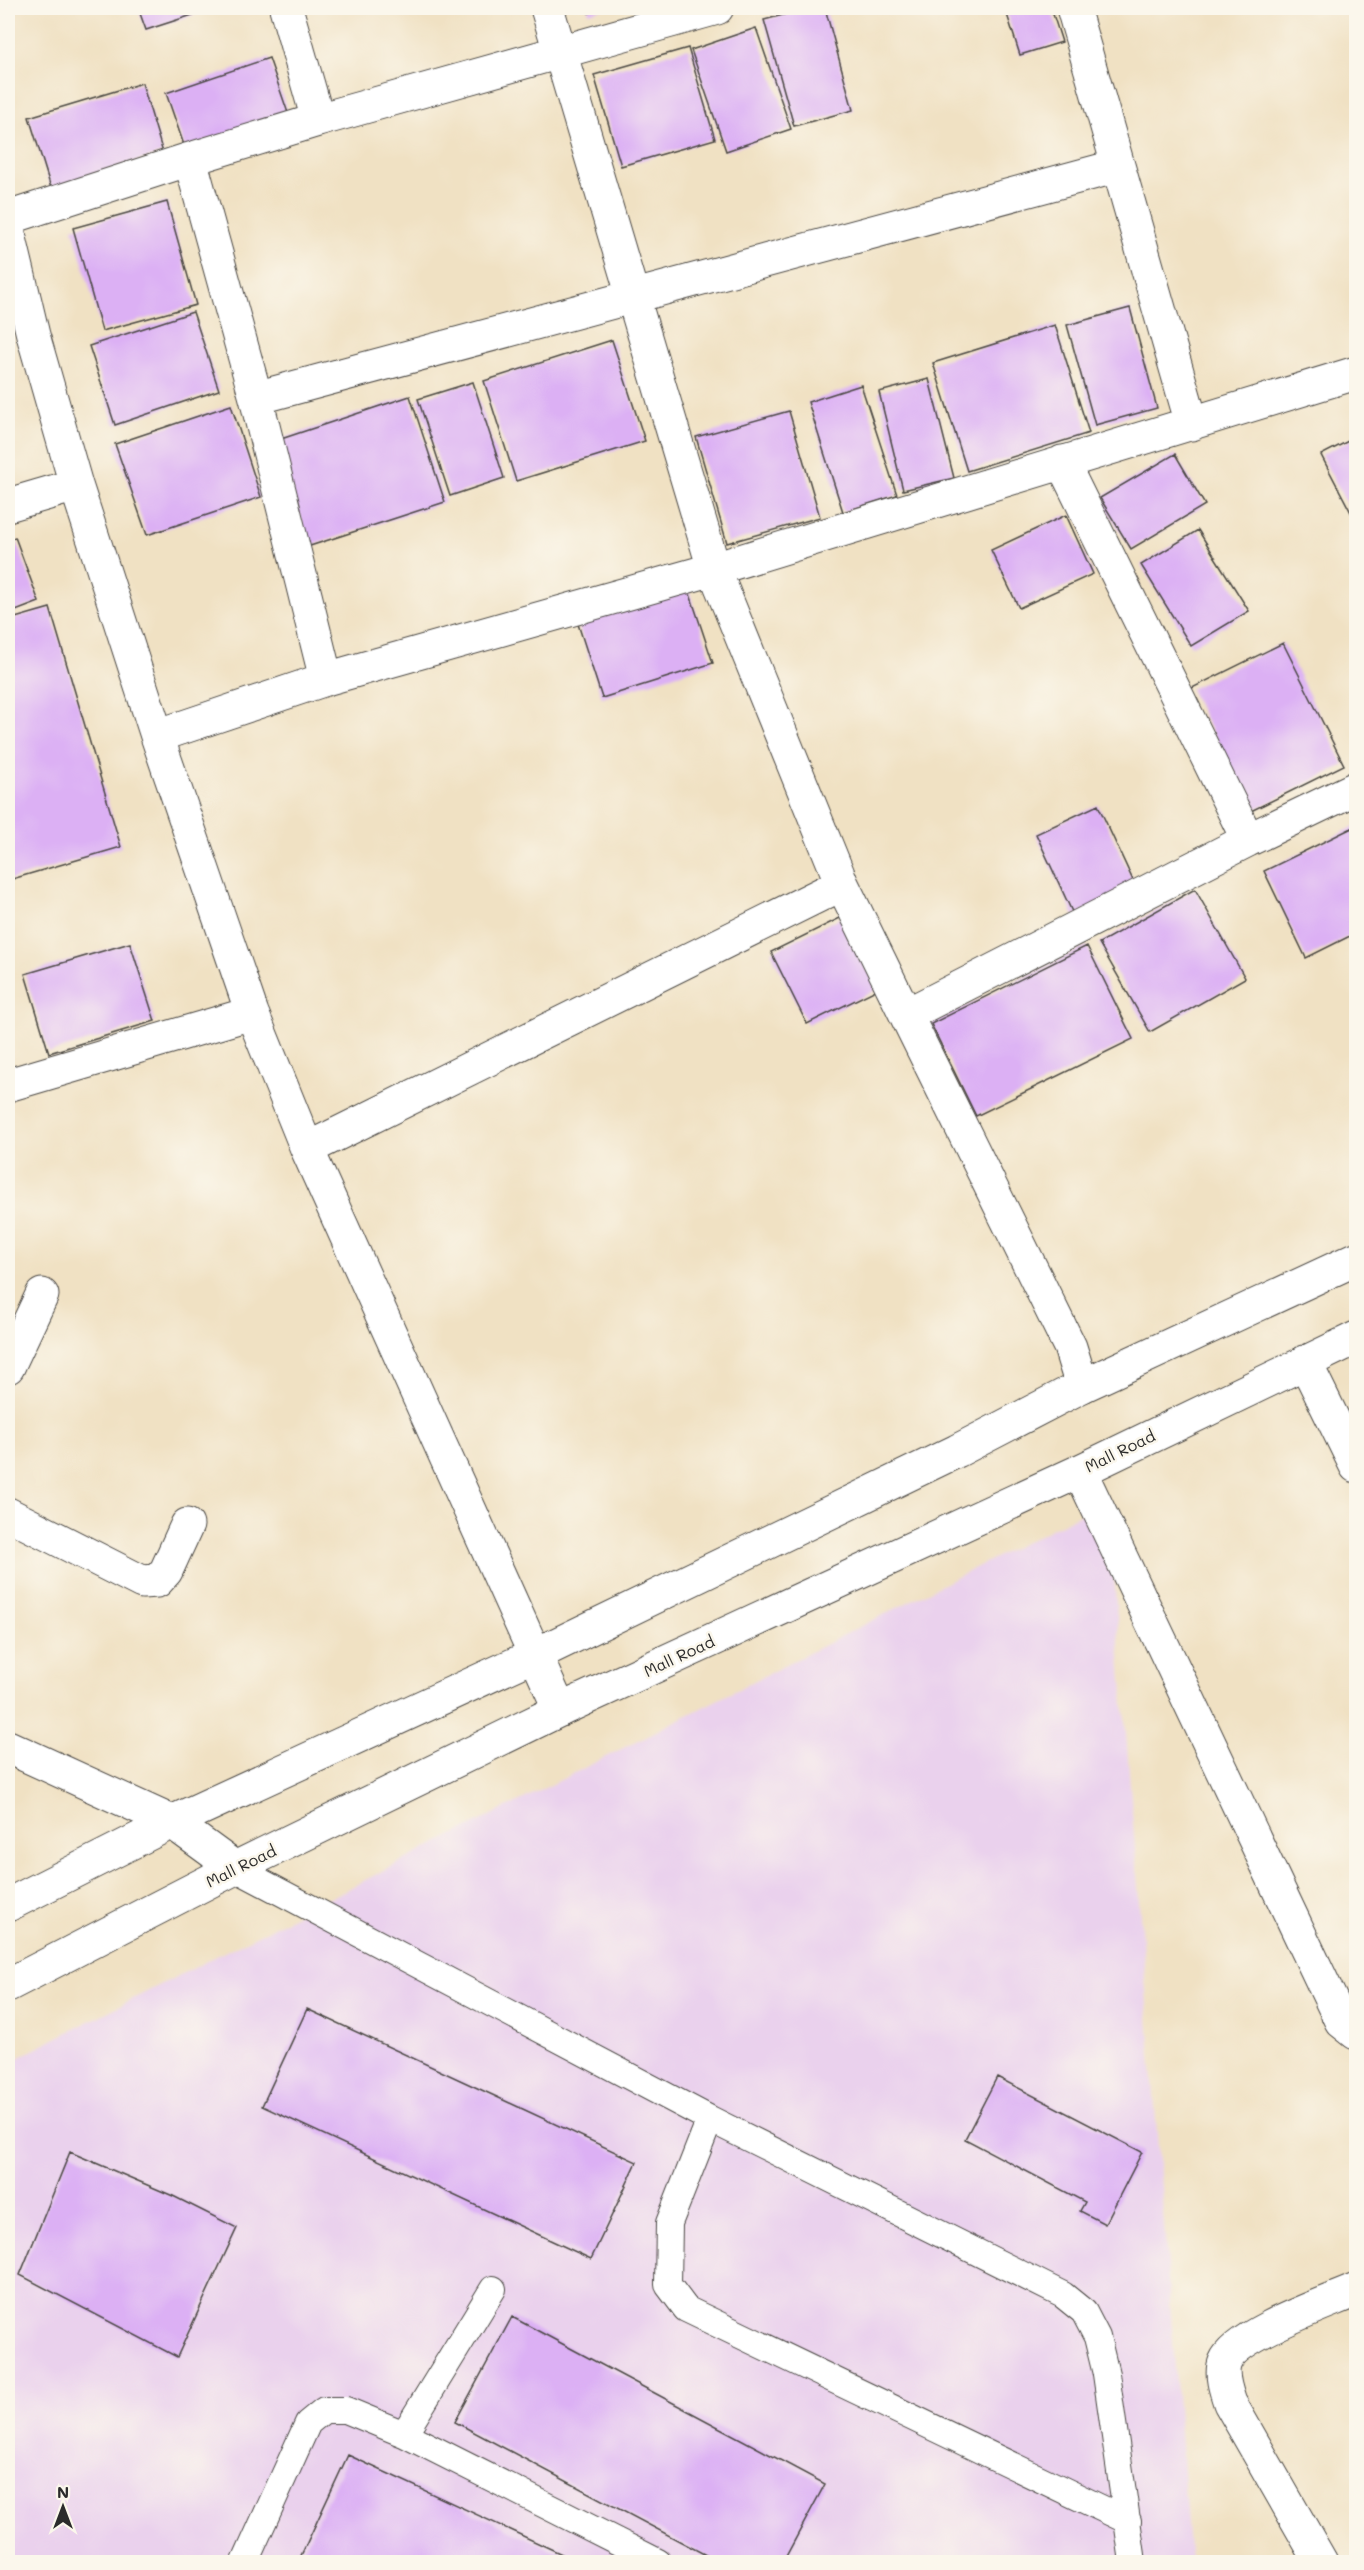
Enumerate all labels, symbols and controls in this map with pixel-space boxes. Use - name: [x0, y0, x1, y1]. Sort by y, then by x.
- street label: Mall Road: [1081, 1425, 1158, 1477]
- street label: Mall Road: [640, 1630, 718, 1681]
- street label: Mall Road: [202, 1840, 279, 1892]
- north arrow: [33, 2477, 93, 2537]
- text: N: [57, 2481, 69, 2502]

